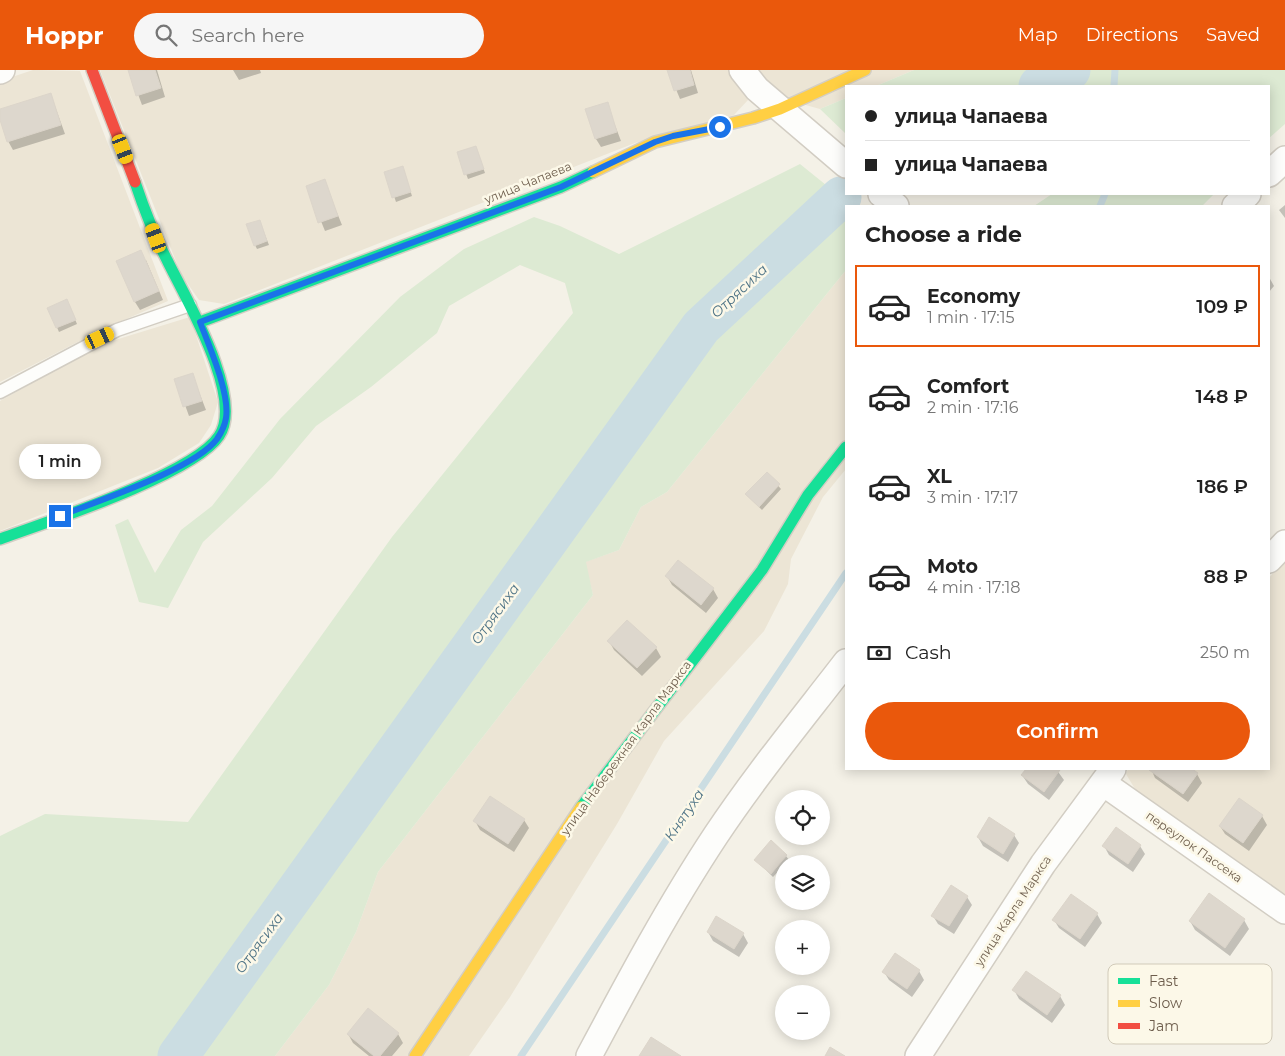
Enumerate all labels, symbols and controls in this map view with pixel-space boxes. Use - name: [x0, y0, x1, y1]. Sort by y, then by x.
- search box: [134, 13, 484, 58]
- text: Hoppr: [25, 21, 104, 50]
- icon: search: [152, 21, 180, 49]
- text: Search here: [192, 24, 305, 47]
- text: Map: [1018, 24, 1058, 46]
- text: Directions: [1086, 24, 1178, 46]
- text: Saved: [1206, 24, 1260, 46]
- text: улица Чапаева: [895, 105, 1048, 128]
- route start: [709, 116, 731, 138]
- car: [110, 132, 135, 166]
- text: улица Чапаева: [895, 153, 1048, 176]
- street label: улица Чапаева: [481, 158, 574, 207]
- car: [143, 221, 168, 255]
- text: Choose a ride: [865, 221, 1022, 248]
- water label: Отрясиха: [707, 260, 771, 322]
- icon: car: [867, 284, 912, 329]
- text: Economy: [927, 285, 1020, 308]
- text: 109 ₽: [1196, 295, 1248, 318]
- text: 1 min · 17:15: [927, 308, 1015, 327]
- car: [83, 325, 116, 351]
- icon: car: [867, 374, 912, 419]
- text: Comfort: [927, 375, 1009, 398]
- text: 148 ₽: [1196, 385, 1248, 408]
- text: 2 min · 17:16: [927, 398, 1019, 417]
- callout: 1 min: [19, 444, 101, 478]
- text: 1 min: [39, 452, 81, 471]
- icon: car: [867, 464, 912, 509]
- text: XL: [927, 465, 952, 488]
- text: 186 ₽: [1197, 475, 1248, 498]
- text: 3 min · 17:17: [927, 488, 1018, 507]
- route end: [49, 505, 71, 527]
- icon: car: [867, 554, 912, 599]
- text: Moto: [927, 555, 978, 578]
- text: 88 ₽: [1204, 565, 1248, 588]
- text: 4 min · 17:18: [927, 578, 1021, 597]
- water label: Отрясиха: [467, 580, 523, 648]
- icon: cash: [865, 639, 893, 667]
- text: Cash: [905, 641, 952, 664]
- text: 250 m: [1200, 643, 1250, 662]
- street label: улица Набережная Карла Маркса: [557, 657, 694, 839]
- button: Confirm: [865, 702, 1250, 760]
- water label: Княтуха: [660, 786, 708, 844]
- map controls: [775, 790, 830, 1040]
- button: locate: [775, 790, 830, 845]
- street label: переулок Пассека: [1143, 808, 1245, 885]
- street label: улица Карла Маркса: [971, 853, 1054, 970]
- button: layers: [775, 855, 830, 910]
- water label: Отрясиха: [231, 909, 287, 977]
- button: +: [775, 920, 830, 975]
- legend: [1108, 964, 1272, 1044]
- text: Fast: [1149, 972, 1179, 990]
- button: −: [775, 985, 830, 1040]
- text: Slow: [1149, 994, 1183, 1012]
- text: Jam: [1148, 1017, 1179, 1035]

